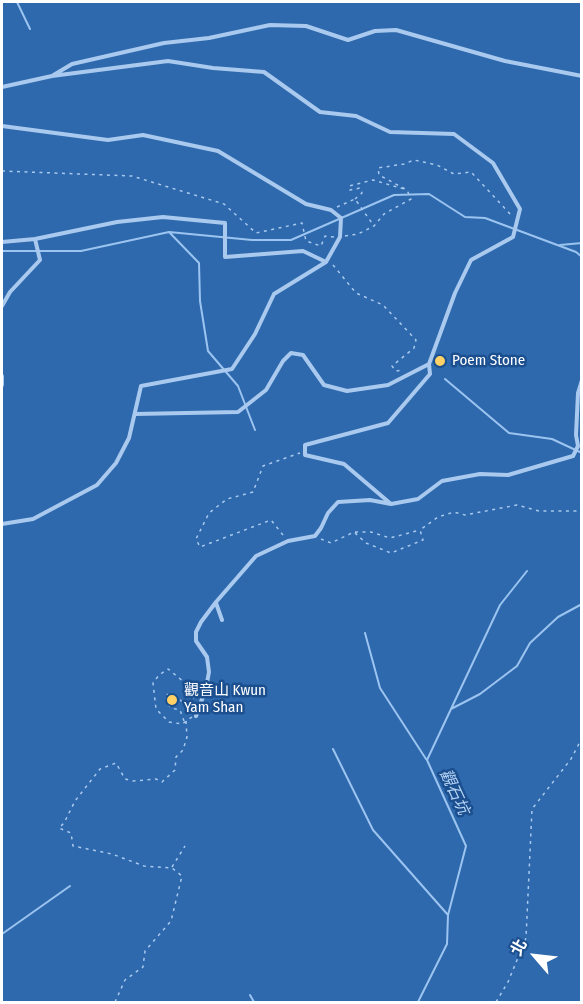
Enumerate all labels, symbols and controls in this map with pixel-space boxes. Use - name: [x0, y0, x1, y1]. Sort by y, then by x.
- place label: Poem Stone: [452, 352, 525, 370]
- marker: Poem Stone: [433, 354, 447, 368]
- place label: 觀音山 Kwun Yam Shan: [184, 682, 266, 717]
- marker: 觀音山 Kwun Yam Shan: [165, 693, 179, 707]
- water label: 觀石坑: [435, 766, 473, 818]
- north arrow: [505, 926, 565, 986]
- text: 北: [507, 936, 531, 959]

